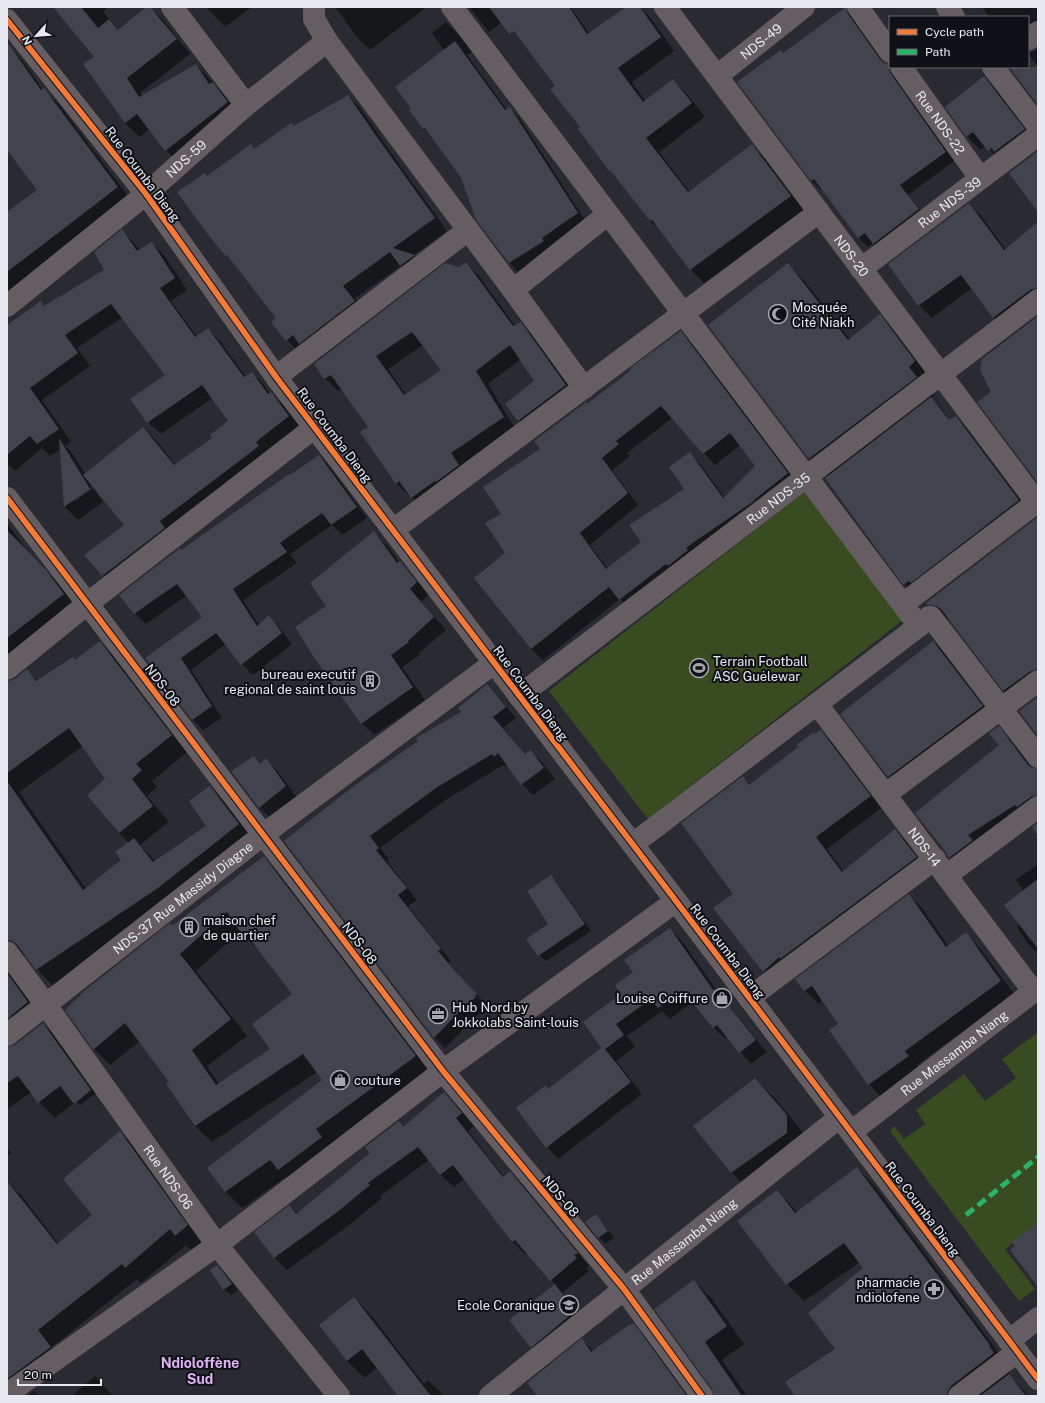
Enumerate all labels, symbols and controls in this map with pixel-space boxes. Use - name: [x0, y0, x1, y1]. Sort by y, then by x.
- north arrow: [16, 16, 56, 56]
- legend: [889, 16, 1029, 68]
- street label: NDS-49: [737, 21, 785, 63]
- text: Cycle path: [925, 25, 984, 39]
- text: N: [20, 34, 34, 47]
- text: Path: [925, 45, 951, 59]
- street label: Rue NDS-22: [912, 88, 968, 158]
- street label: Rue Coumba Dieng: [102, 124, 183, 225]
- street label: NDS-59: [163, 137, 210, 181]
- street label: Rue NDS-39: [915, 174, 984, 231]
- street label: NDS-20: [831, 232, 872, 280]
- place label: Mosquée Cité Niakh: [792, 300, 855, 330]
- mosque icon: Mosquée Cité Niakh: [767, 303, 789, 325]
- street label: Rue Coumba Dieng: [294, 385, 375, 486]
- street label: Rue NDS-35: [744, 470, 813, 528]
- street label: Rue Coumba Dieng: [490, 643, 571, 744]
- place label: Terrain Football ASC Guėlewar: [713, 654, 808, 684]
- sports icon: Terrain Football ASC Guėlewar: [688, 657, 710, 679]
- street label: NDS-08: [142, 661, 183, 709]
- place label: bureau executif regional de saint louis: [224, 667, 356, 697]
- building icon: bureau executif regional de saint louis: [359, 670, 381, 692]
- street label: NDS-14: [905, 825, 944, 870]
- street label: NDS-37 Rue Massidy Diagne: [110, 839, 256, 957]
- street label: Rue Coumba Dieng: [687, 901, 768, 1002]
- place label: maison chef de quartier: [203, 913, 276, 943]
- building icon: maison chef de quartier: [178, 916, 200, 938]
- street label: NDS-08: [339, 919, 380, 967]
- shop icon: Louise Coiffure: [711, 987, 733, 1009]
- place label: Louise Coiffure: [616, 991, 708, 1006]
- place label: Hub Nord by Jokkolabs Saint-louis: [452, 1000, 579, 1030]
- office icon: Hub Nord by Jokkolabs Saint-louis: [427, 1003, 449, 1025]
- street label: Rue Massamba Niang: [898, 1007, 1011, 1099]
- shop icon: couture: [329, 1069, 351, 1091]
- place label: couture: [354, 1073, 401, 1088]
- street label: Rue NDS-06: [140, 1142, 196, 1212]
- street label: Rue Coumba Dieng: [882, 1159, 963, 1260]
- street label: NDS-08: [539, 1173, 582, 1220]
- street label: Rue Massamba Niang: [628, 1195, 740, 1288]
- place label: pharmacie ndiolofene: [856, 1275, 920, 1305]
- pharmacy icon: pharmacie ndiolofene: [923, 1278, 945, 1300]
- school or university icon: Ecole Coranique: [558, 1294, 580, 1316]
- place label: Ecole Coranique: [457, 1298, 555, 1313]
- district label: Ndioloffène Sud: [161, 1355, 239, 1387]
- scale bar: [18, 1361, 101, 1387]
- text: 20 m: [24, 1368, 52, 1382]

